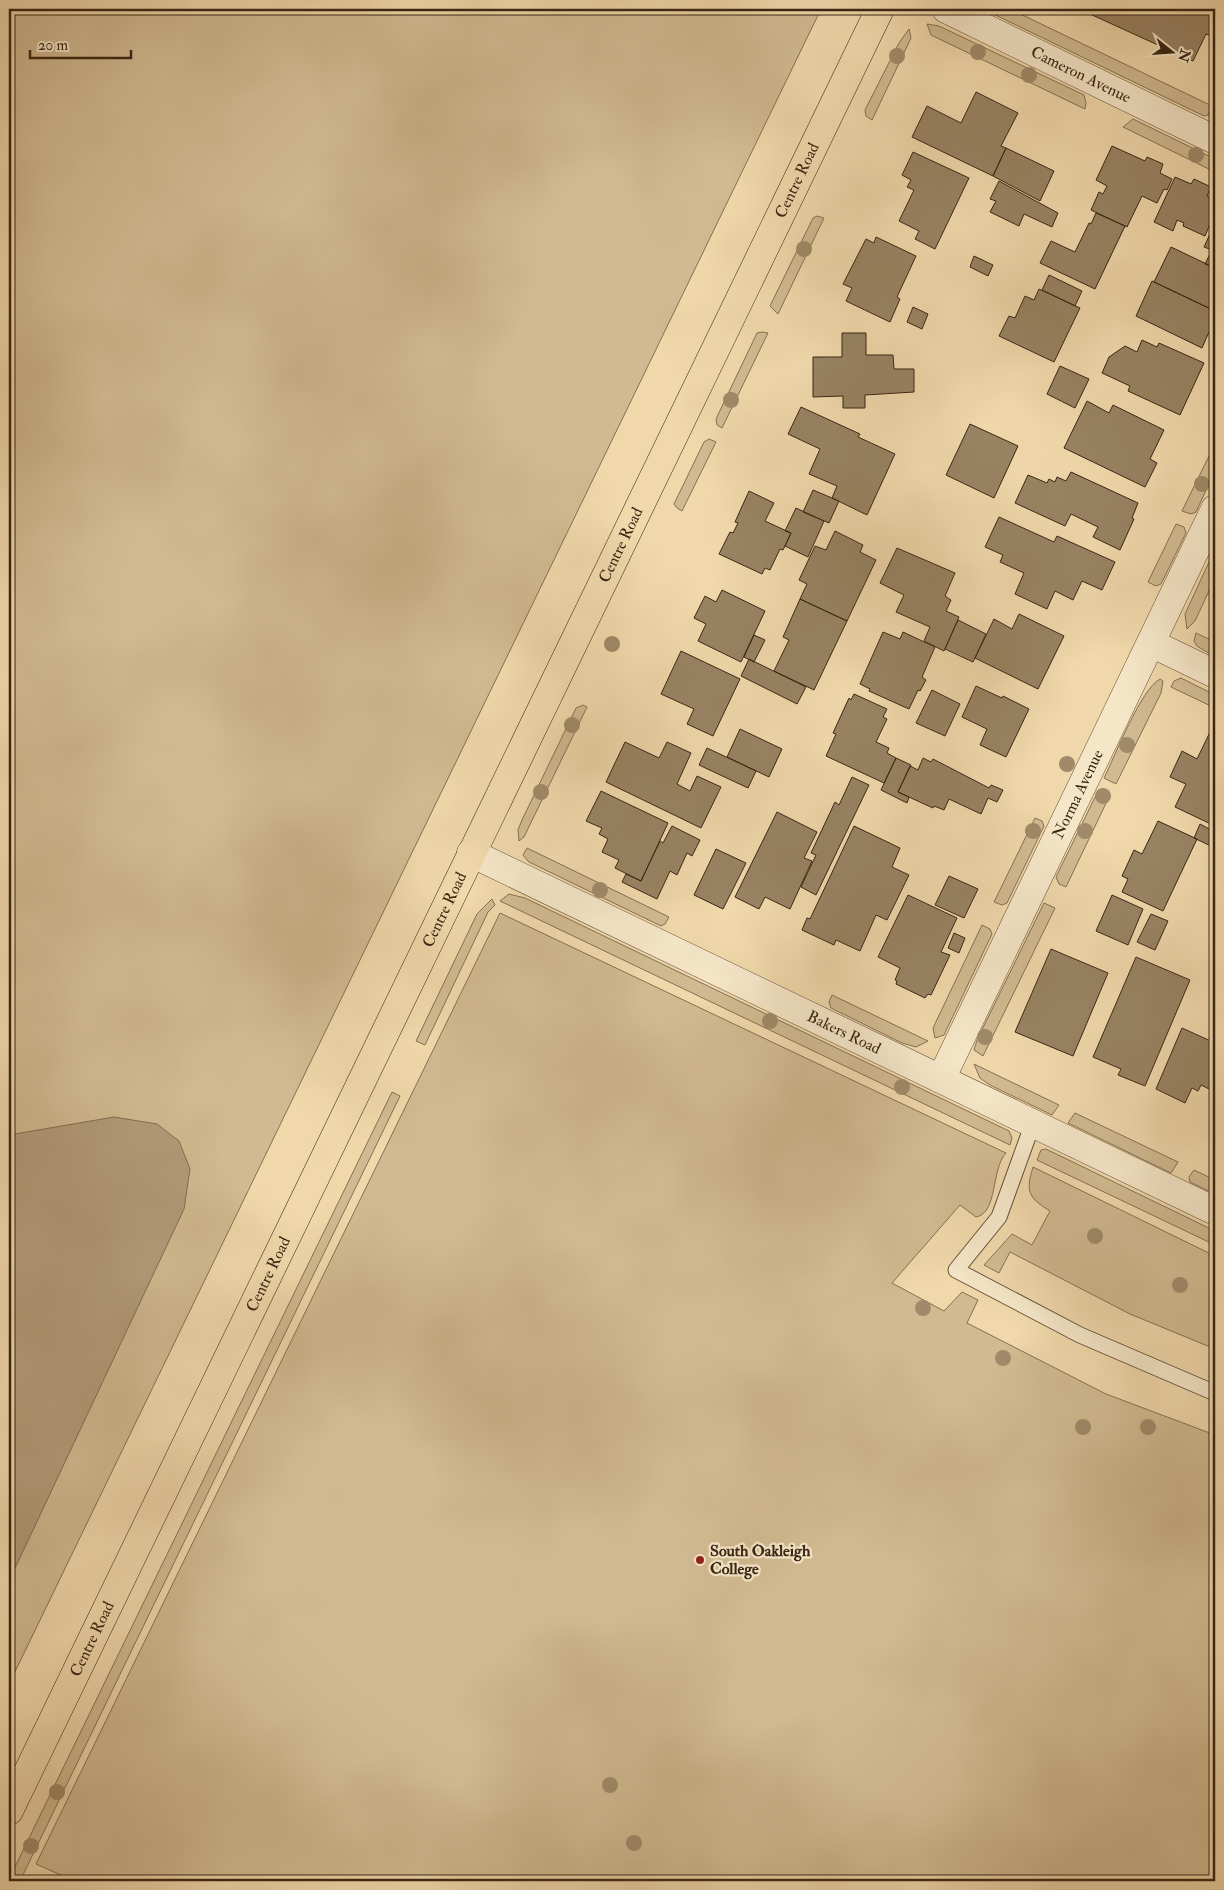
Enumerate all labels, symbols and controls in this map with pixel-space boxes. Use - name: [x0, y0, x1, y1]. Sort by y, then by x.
- scale bar: [30, 28, 131, 60]
- north arrow: [1146, 28, 1196, 78]
- text: 20 m: [38, 36, 68, 55]
- street label: Cameron Avenue: [1028, 42, 1134, 108]
- text: N: [1174, 46, 1194, 65]
- street label: Centre Road: [770, 139, 824, 221]
- street label: Centre Road: [594, 504, 648, 586]
- street label: Norma Avenue: [1048, 746, 1108, 842]
- street label: Centre Road: [418, 869, 471, 951]
- street label: Bakers Road: [804, 1006, 884, 1059]
- street label: Centre Road: [242, 1233, 295, 1315]
- place label: South Oakleigh College: [710, 1541, 811, 1580]
- marker: South Oakleigh College: [694, 1554, 706, 1566]
- street label: Centre Road: [65, 1598, 119, 1680]

